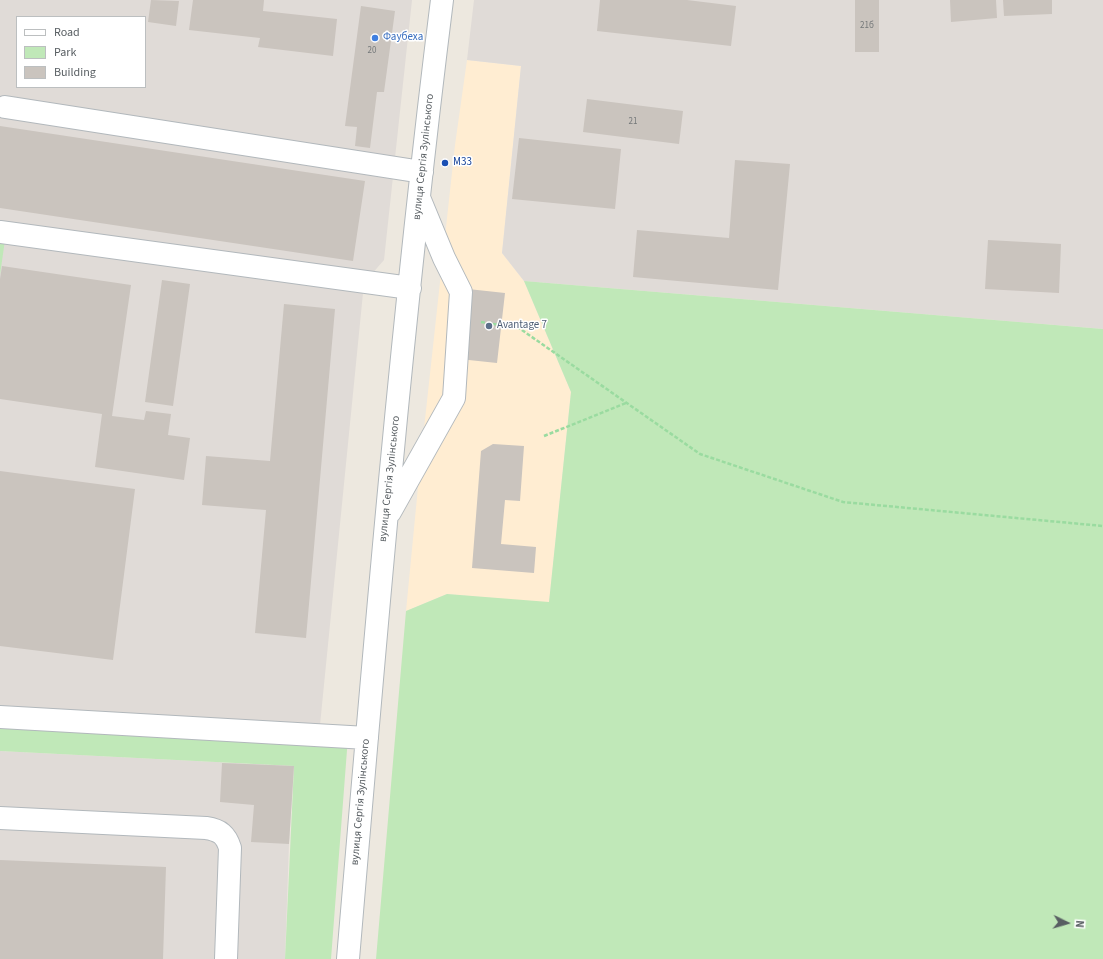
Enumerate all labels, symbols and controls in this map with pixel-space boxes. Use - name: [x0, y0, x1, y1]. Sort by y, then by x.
- legend: [16, 16, 146, 88]
- house number: 21б: [860, 21, 874, 31]
- text: Road: [54, 24, 80, 41]
- place label: Фаубеха: [383, 31, 423, 45]
- marker: Фаубеха: [370, 33, 380, 43]
- text: Park: [54, 44, 76, 61]
- house number: 20: [368, 46, 376, 56]
- text: Building: [54, 64, 96, 81]
- street label: вулиця Сергія Зулінського: [411, 93, 437, 221]
- house number: 21: [629, 117, 637, 127]
- place label: М33: [453, 156, 472, 170]
- marker: М33: [440, 158, 450, 168]
- place label: Avantage 7: [497, 319, 547, 333]
- marker: Avantage 7: [484, 321, 494, 331]
- street label: вулиця Сергія Зулінського: [377, 415, 403, 543]
- street label: вулиця Сергія Зулінського: [349, 738, 373, 866]
- north arrow: [1047, 903, 1087, 943]
- text: N: [1072, 920, 1087, 928]

